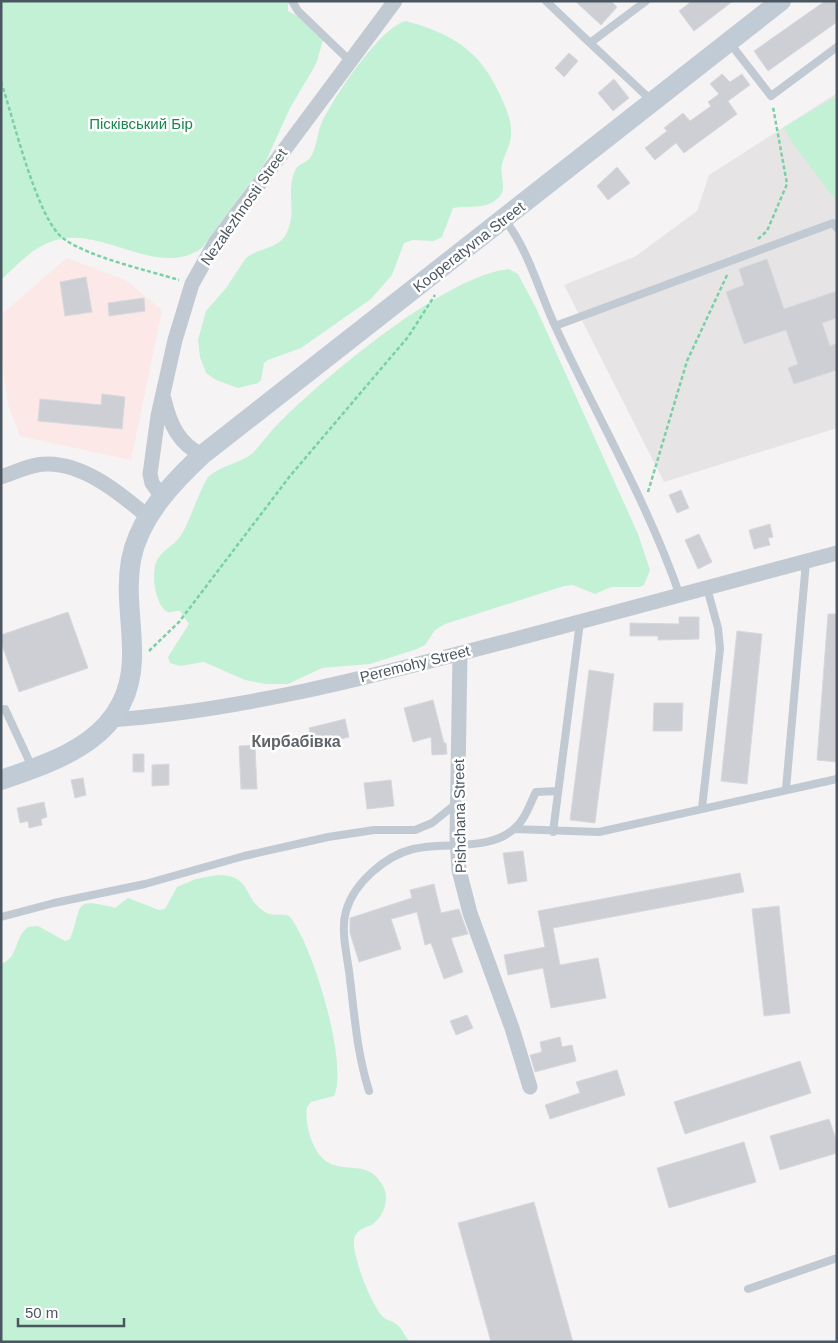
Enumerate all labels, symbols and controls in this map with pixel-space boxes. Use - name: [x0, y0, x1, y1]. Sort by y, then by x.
- park label: Пісківський Бір: [89, 115, 193, 132]
- street label: Nezalezhnosti Street: [197, 144, 291, 268]
- street label: Kooperatyvna Street: [410, 197, 528, 295]
- street label: Peremohy Street: [358, 641, 472, 685]
- district label: Кирбабівка: [251, 733, 341, 750]
- street label: Pishchana Street: [450, 758, 469, 873]
- scale bar: [18, 1296, 124, 1328]
- text: 50 m: [25, 1304, 58, 1321]

